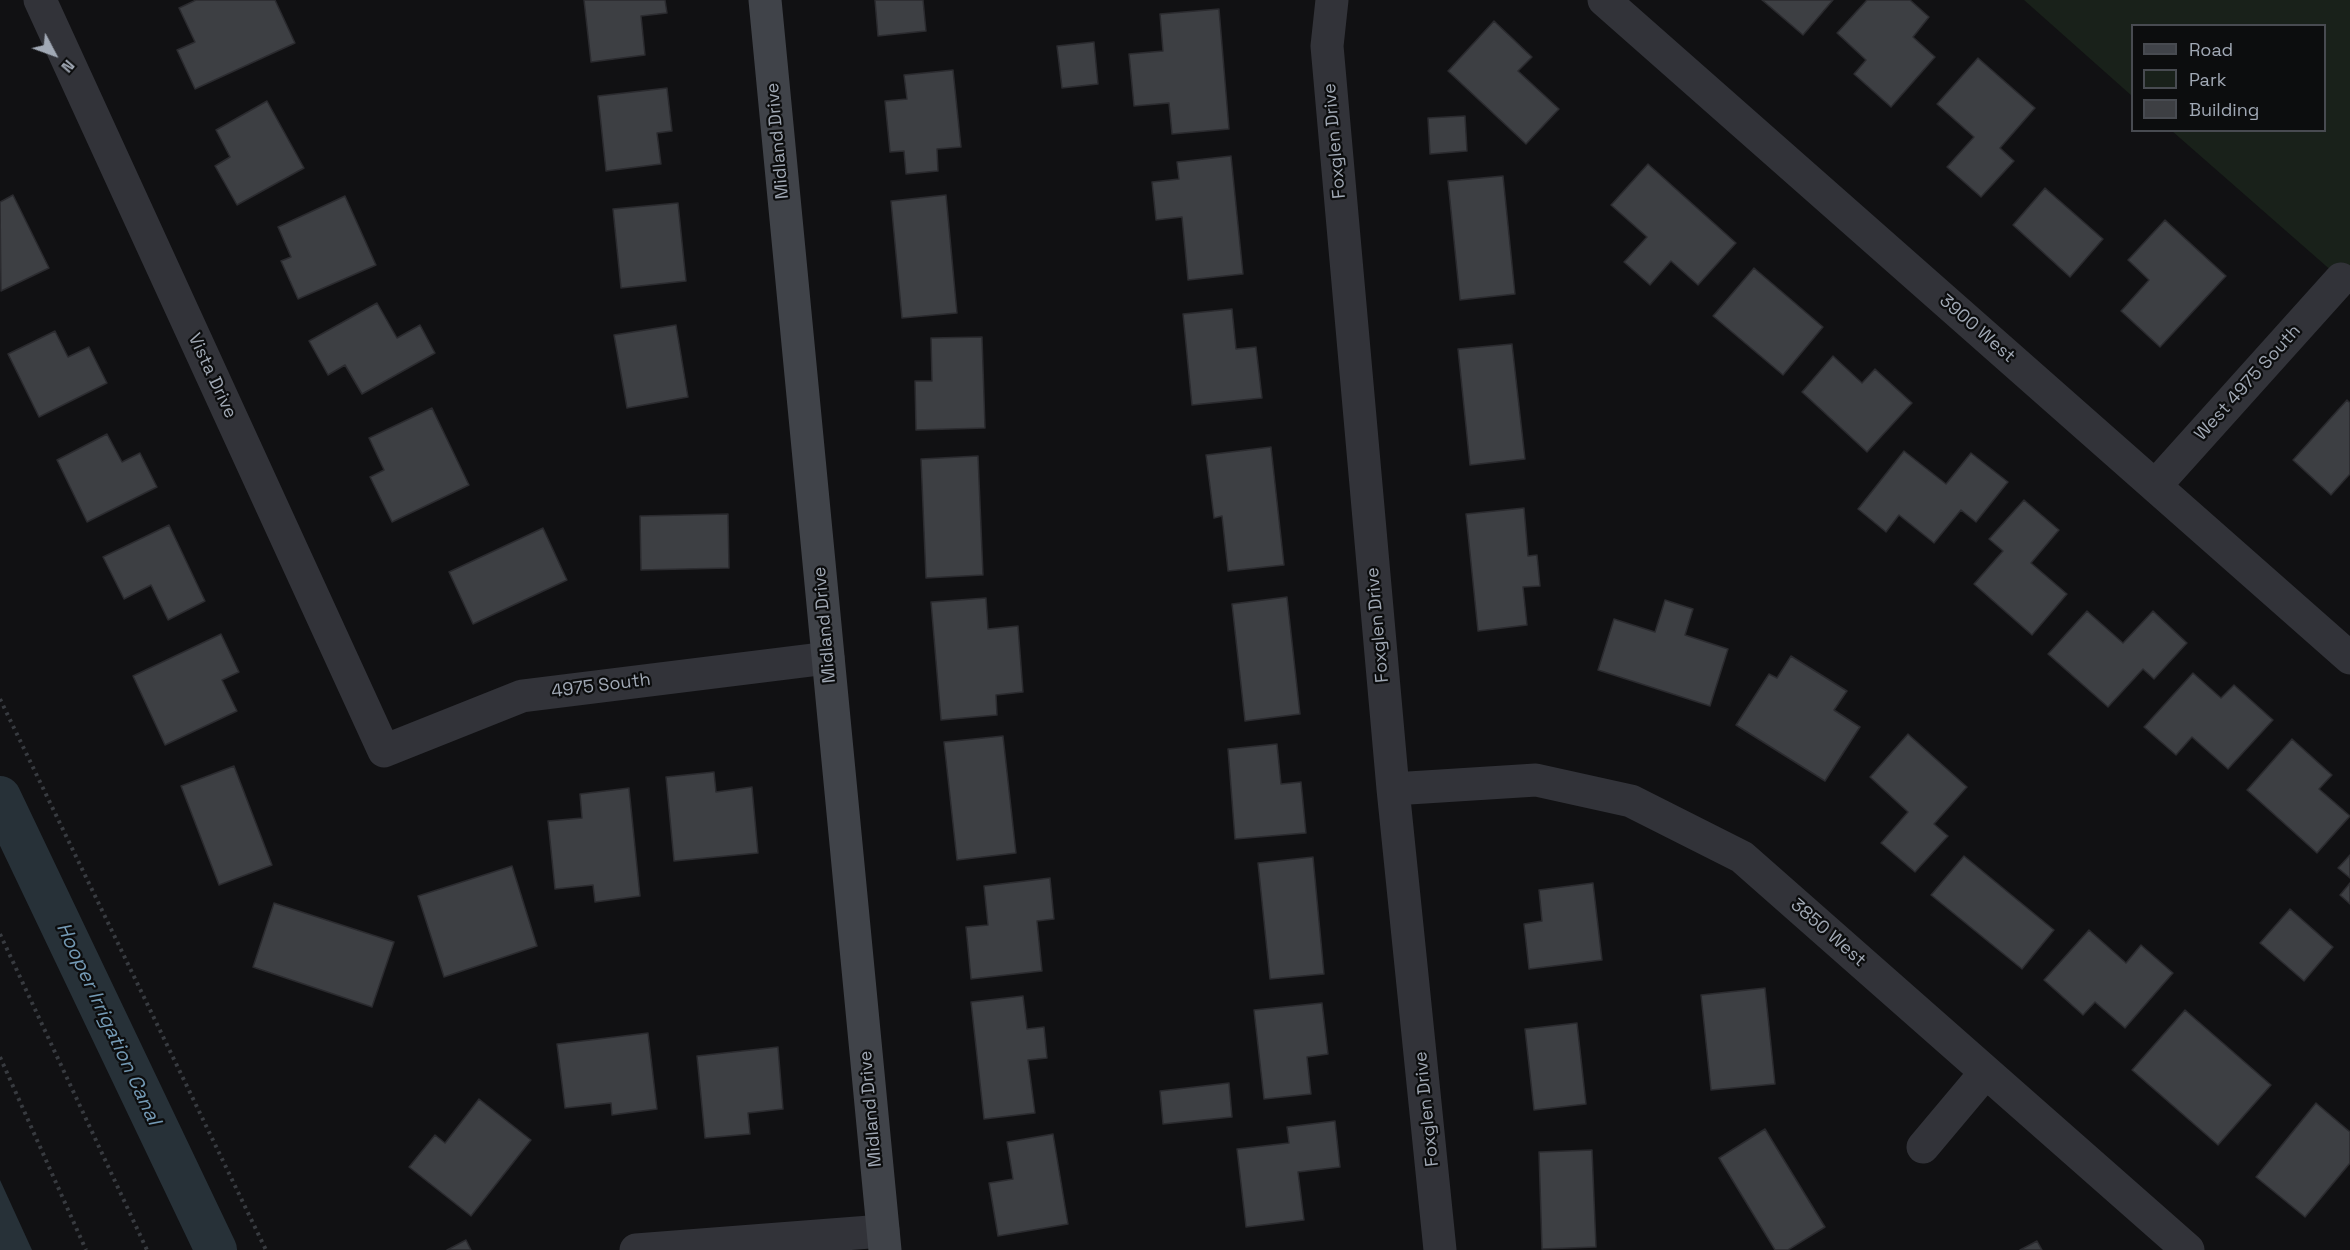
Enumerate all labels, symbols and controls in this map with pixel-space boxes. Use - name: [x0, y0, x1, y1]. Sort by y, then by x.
- north arrow: [24, 24, 84, 84]
- legend: [2131, 24, 2326, 132]
- text: Road: [2189, 38, 2233, 61]
- text: N: [57, 55, 79, 77]
- text: Park: [2189, 68, 2226, 91]
- street label: Midland Drive: [762, 82, 794, 200]
- street label: Foxglen Drive: [1319, 82, 1351, 200]
- text: Building: [2189, 98, 2259, 121]
- street label: 3900 West: [1935, 290, 2019, 368]
- street label: West 4975 South: [2190, 321, 2306, 445]
- street label: Vista Drive: [183, 330, 241, 422]
- street label: Midland Drive: [809, 566, 841, 684]
- street label: Foxglen Drive: [1362, 566, 1394, 684]
- street label: 4975 South: [550, 669, 652, 703]
- street label: 3850 West: [1786, 894, 1870, 972]
- water label: Hooper Irrigation Canal: [50, 919, 166, 1129]
- street label: Midland Drive: [855, 1050, 887, 1168]
- street label: Foxglen Drive: [1410, 1050, 1444, 1168]

